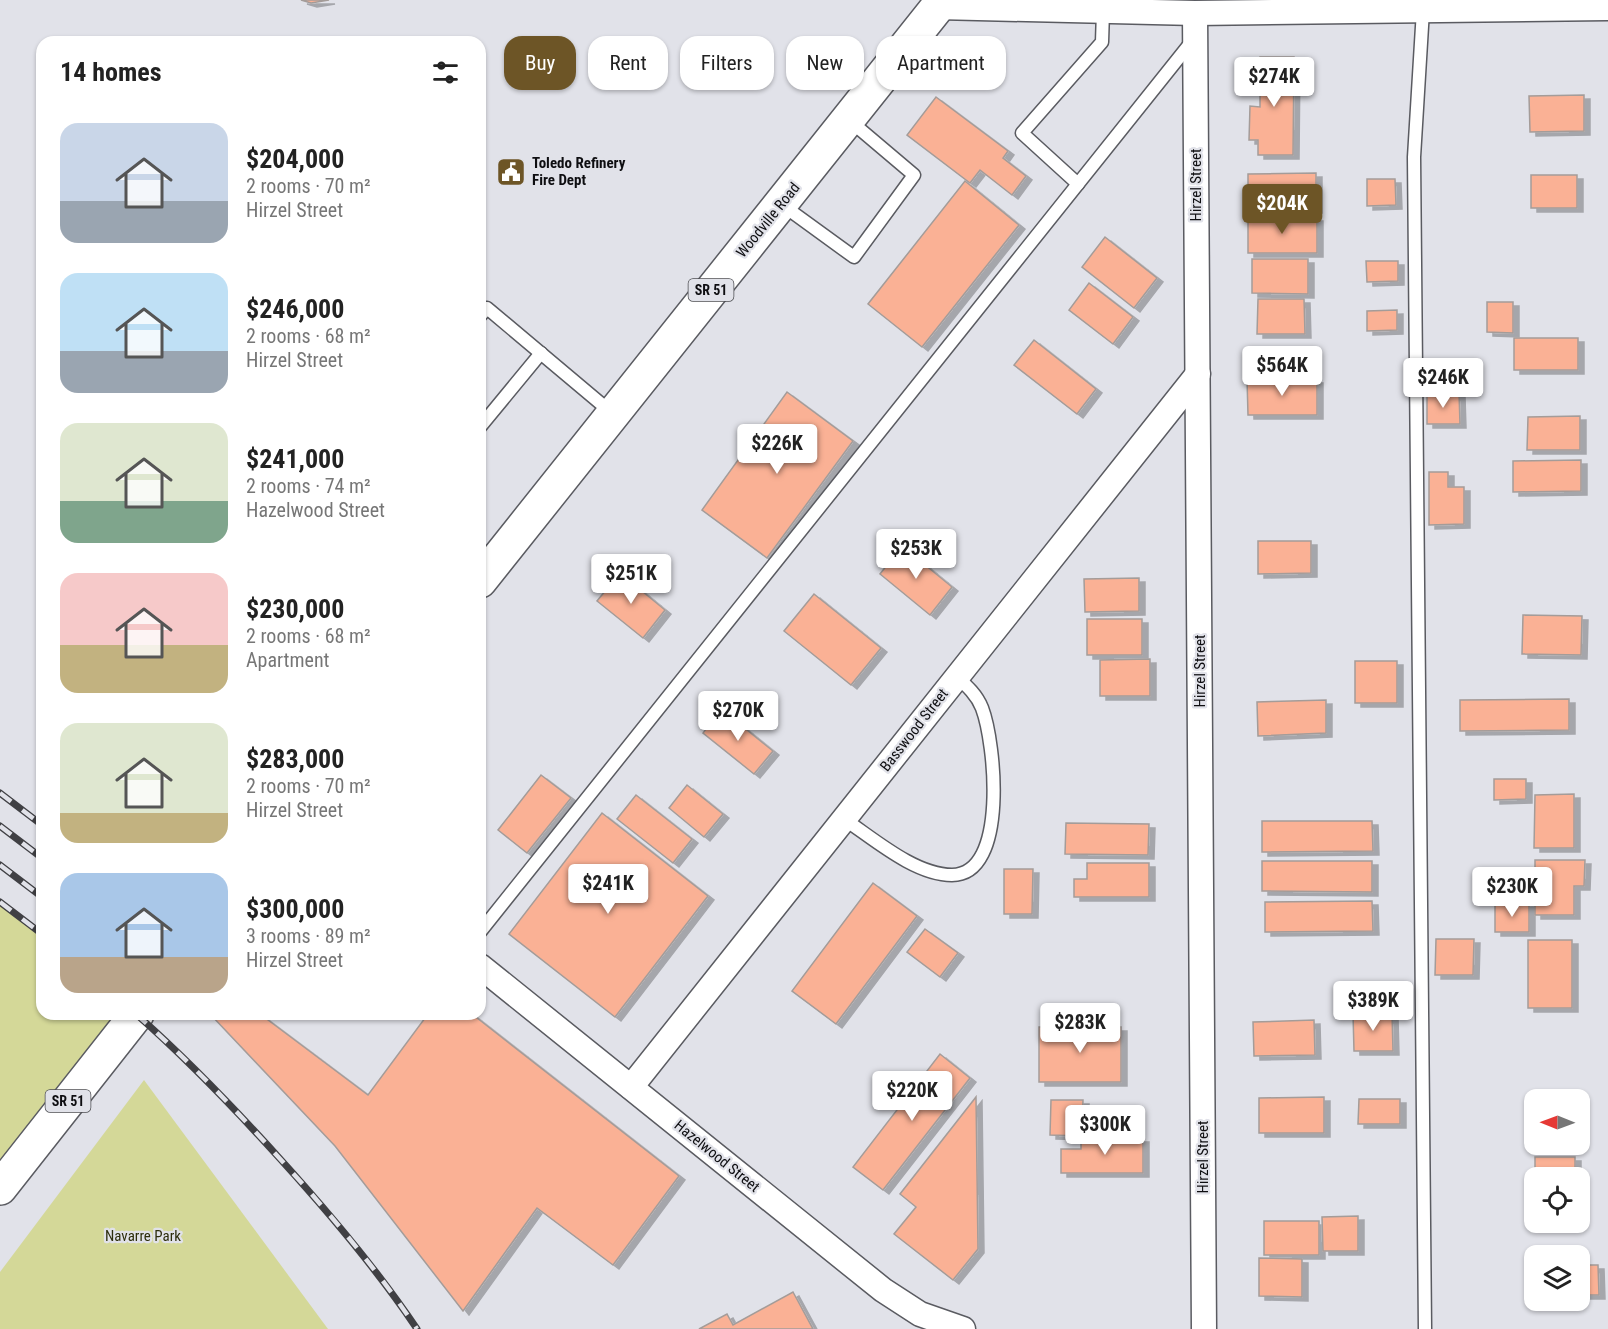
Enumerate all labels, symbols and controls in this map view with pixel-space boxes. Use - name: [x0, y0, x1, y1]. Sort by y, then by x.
- chip: Buy: [504, 36, 576, 90]
- chip: Rent: [588, 36, 668, 90]
- chip: Filters: [680, 36, 774, 90]
- chip: New: [786, 36, 864, 90]
- chip: Apartment: [876, 36, 1006, 90]
- icon: filters: [429, 56, 462, 89]
- text: 14 homes: [60, 57, 162, 87]
- pin: $274K: [1232, 57, 1316, 108]
- text: $274K: [1248, 64, 1300, 88]
- text: $204,000: [246, 144, 344, 174]
- icon: home: [108, 147, 180, 219]
- street label: Hirzel Street: [1187, 149, 1205, 221]
- place label: Toledo Refinery Fire Dept: [532, 154, 626, 189]
- public building icon: Toledo Refinery Fire Dept: [495, 156, 527, 188]
- text: 2 rooms · 70 m²: [246, 174, 371, 198]
- street label: Woodville Road: [732, 179, 804, 261]
- pin: $204K: [1240, 184, 1324, 235]
- text: $204K: [1256, 191, 1308, 215]
- text: Hirzel Street: [246, 198, 343, 222]
- road number: SR 51: [688, 279, 734, 301]
- text: $246,000: [246, 294, 344, 324]
- icon: home: [108, 297, 180, 369]
- text: 2 rooms · 68 m²: [246, 324, 371, 348]
- pin: $564K: [1240, 346, 1324, 397]
- text: Hirzel Street: [246, 348, 343, 372]
- text: $564K: [1256, 353, 1308, 377]
- pin: $246K: [1401, 358, 1485, 409]
- text: $246K: [1417, 365, 1469, 389]
- pin: $226K: [735, 424, 819, 475]
- text: $226K: [751, 431, 803, 455]
- text: $241,000: [246, 444, 344, 474]
- icon: home: [108, 447, 180, 519]
- text: 2 rooms · 74 m²: [246, 474, 371, 498]
- text: Hazelwood Street: [246, 498, 385, 522]
- pin: $253K: [874, 529, 958, 580]
- text: $253K: [890, 536, 942, 560]
- pin: $251K: [589, 554, 673, 605]
- text: $251K: [605, 561, 657, 585]
- text: $230,000: [246, 594, 344, 624]
- icon: home: [108, 597, 180, 669]
- text: 2 rooms · 68 m²: [246, 624, 371, 648]
- street label: Hirzel Street: [1191, 635, 1209, 707]
- text: Apartment: [246, 648, 330, 672]
- street label: Basswood Street: [876, 685, 952, 775]
- pin: $270K: [696, 691, 780, 742]
- text: $270K: [712, 698, 764, 722]
- text: $283,000: [246, 744, 344, 774]
- icon: home: [108, 747, 180, 819]
- text: 2 rooms · 70 m²: [246, 774, 371, 798]
- text: Hirzel Street: [246, 798, 343, 822]
- pin: $241K: [566, 864, 650, 915]
- pin: $230K: [1470, 867, 1554, 918]
- text: $241K: [582, 871, 634, 895]
- text: $230K: [1486, 874, 1538, 898]
- text: $300,000: [246, 894, 344, 924]
- icon: home: [108, 897, 180, 969]
- text: 3 rooms · 89 m²: [246, 924, 371, 948]
- text: Hirzel Street: [246, 948, 343, 972]
- pin: $389K: [1331, 981, 1415, 1032]
- text: $389K: [1347, 988, 1399, 1012]
- pin: $283K: [1038, 1003, 1122, 1054]
- text: $283K: [1054, 1010, 1106, 1034]
- pin: $220K: [870, 1071, 954, 1122]
- text: $220K: [886, 1078, 938, 1102]
- north arrow: [1524, 1089, 1590, 1155]
- map controls: [1524, 1089, 1590, 1311]
- road number: SR 51: [46, 1090, 90, 1112]
- pin: $300K: [1063, 1105, 1147, 1156]
- text: $300K: [1079, 1112, 1131, 1136]
- street label: Hazelwood Street: [671, 1116, 763, 1196]
- street label: Hirzel Street: [1194, 1121, 1212, 1193]
- button: locate: [1524, 1167, 1590, 1233]
- park label: Navarre Park: [105, 1227, 181, 1245]
- button: layers: [1524, 1245, 1590, 1311]

